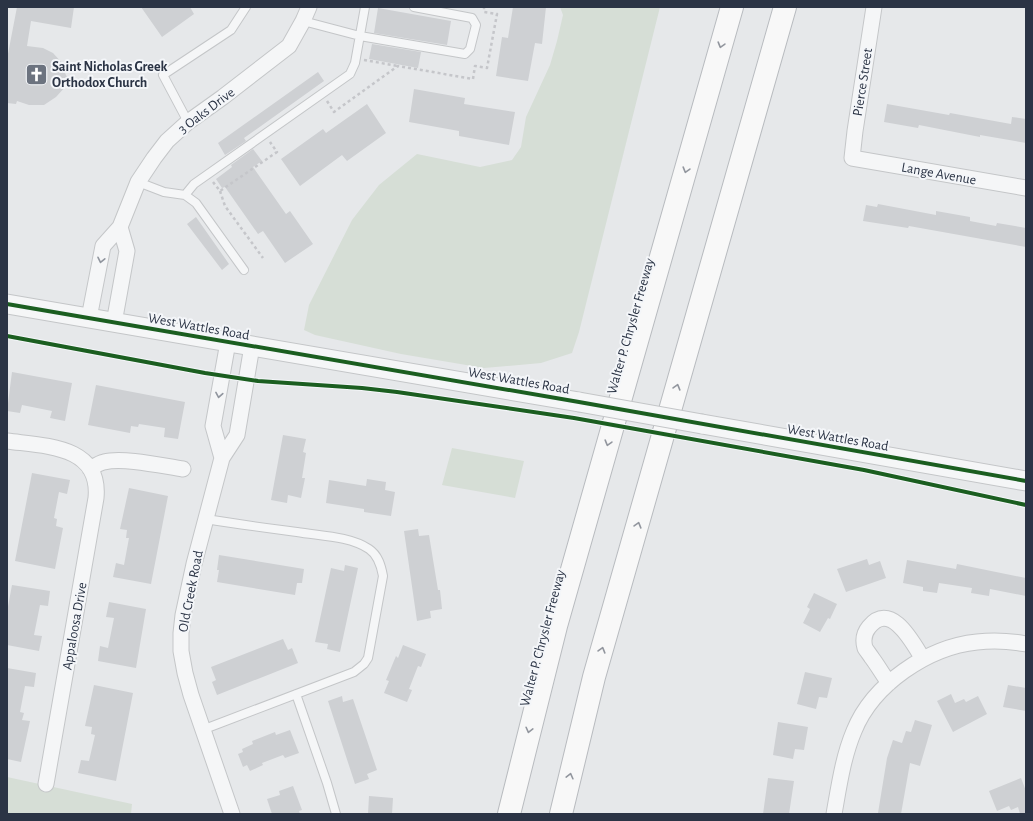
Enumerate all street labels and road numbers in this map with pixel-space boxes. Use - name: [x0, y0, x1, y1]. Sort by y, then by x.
- street label: Pierce Street: [851, 47, 875, 117]
- street label: 3 Oaks Drive: [176, 85, 237, 136]
- street label: Lange Avenue: [900, 161, 977, 187]
- street label: Walter P. Chrysler Freeway: [605, 257, 657, 396]
- street label: West Wattles Road: [147, 311, 251, 343]
- street label: West Wattles Road: [467, 365, 571, 397]
- street label: West Wattles Road: [786, 422, 890, 454]
- street label: Old Creek Road: [176, 549, 206, 633]
- street label: Walter P. Chrysler Freeway: [518, 568, 568, 708]
- street label: Appaloosa Drive: [60, 581, 90, 671]

